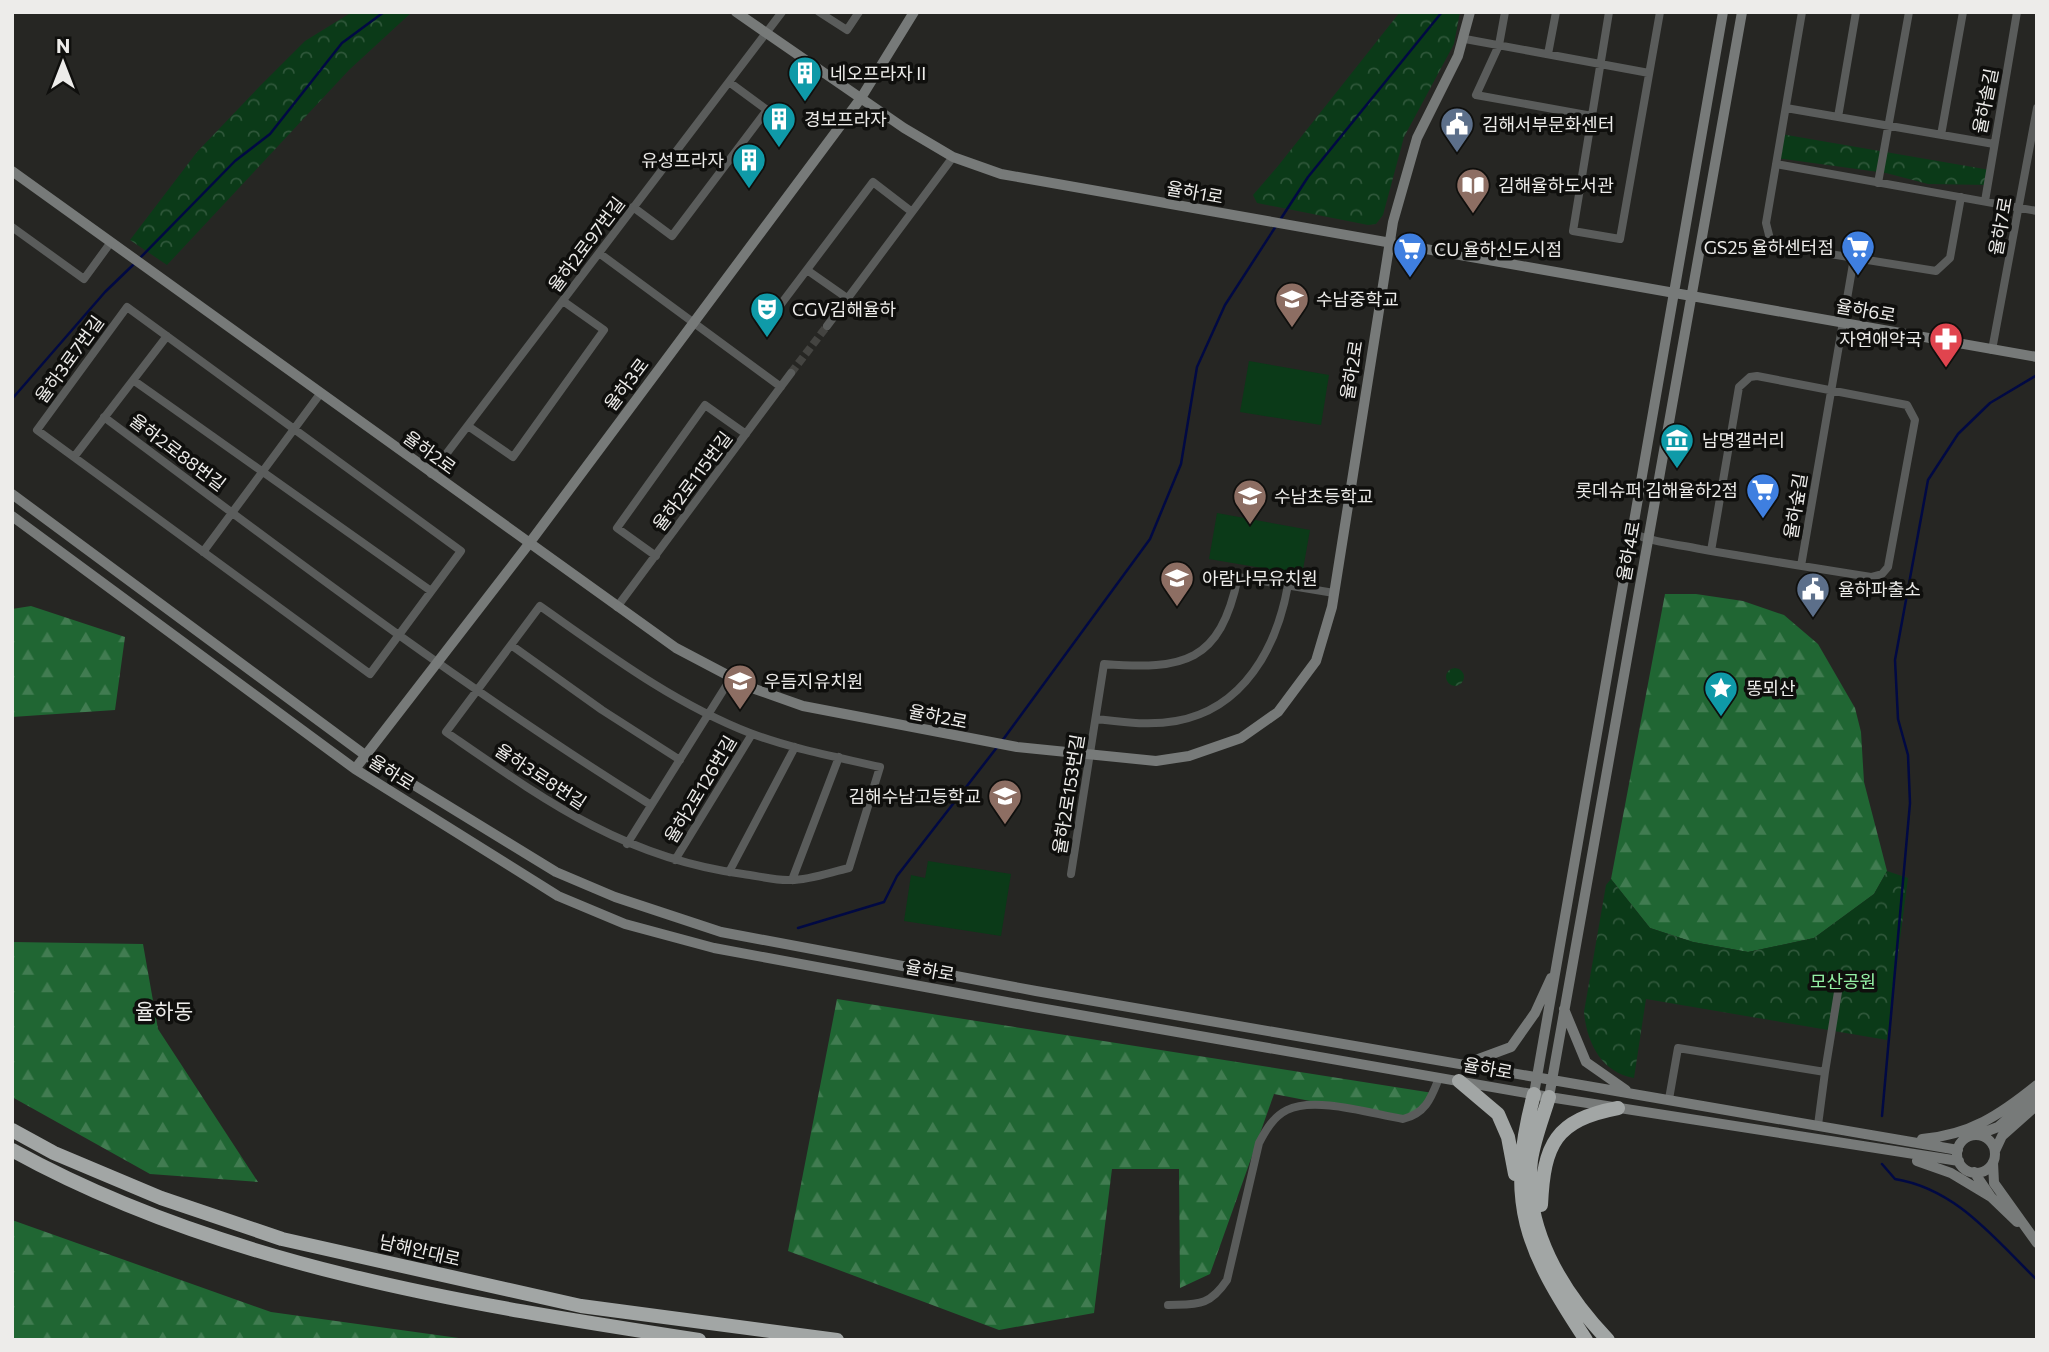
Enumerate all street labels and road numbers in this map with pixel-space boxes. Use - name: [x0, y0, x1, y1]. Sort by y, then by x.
- street label: 율하솔길: [1968, 66, 2002, 136]
- street label: 율하1로: [1165, 176, 1225, 208]
- street label: 율하2로97번길: [543, 192, 629, 296]
- street label: 율하7로: [1984, 195, 2016, 257]
- street label: 율하6로: [1834, 294, 1898, 326]
- street label: 율하3로7번길: [30, 311, 108, 407]
- street label: 율하2로: [1335, 339, 1367, 401]
- street label: 율하3로: [599, 353, 653, 415]
- street label: 율하2로88번길: [126, 409, 230, 495]
- street label: 율하2로: [399, 426, 461, 478]
- street label: 율하2로115번길: [648, 427, 736, 535]
- street label: 율하숲길: [1779, 472, 1811, 540]
- street label: 율하4로: [1612, 519, 1644, 583]
- street label: 율하2로: [907, 700, 969, 732]
- street label: 율하2로126번길: [659, 731, 741, 847]
- street label: 율하2로153번길: [1048, 732, 1088, 856]
- street label: 율하3로8번길: [491, 738, 591, 814]
- street label: 율하로: [365, 750, 419, 794]
- street label: 율하로: [904, 955, 956, 985]
- street label: 율하로: [1462, 1053, 1514, 1083]
- street label: 남해안대로: [377, 1230, 463, 1270]

